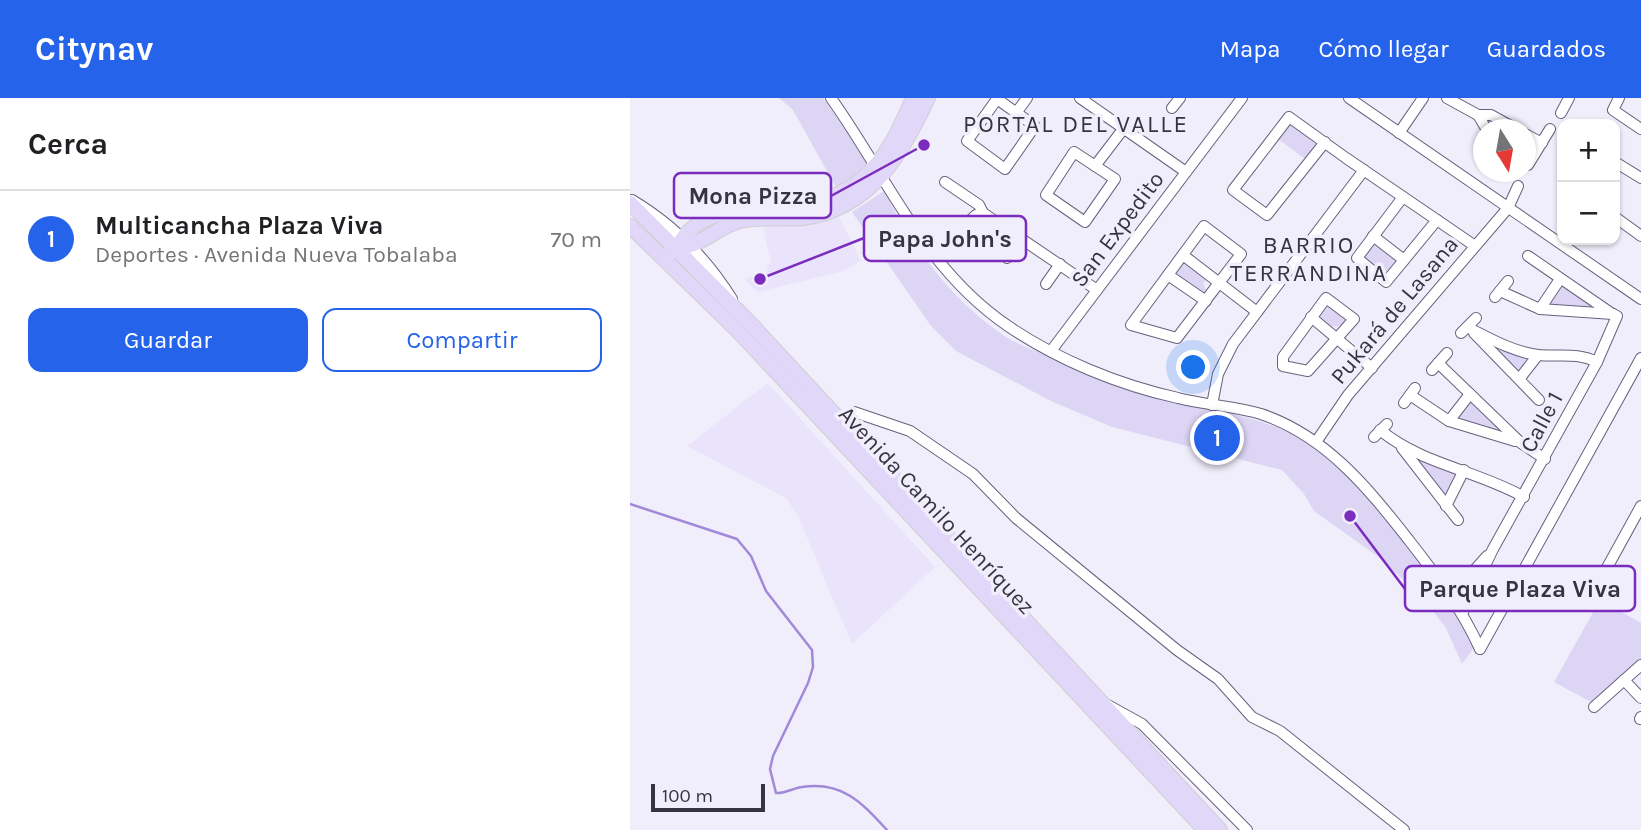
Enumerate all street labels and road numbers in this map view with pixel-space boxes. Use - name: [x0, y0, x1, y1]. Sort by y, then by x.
- street label: San Expedito: [1065, 166, 1170, 292]
- street label: Pukará de Lasana: [1325, 231, 1464, 390]
- street label: Calle 1: [1514, 387, 1569, 457]
- street label: Avenida Camilo Henríquez: [833, 401, 1040, 620]

